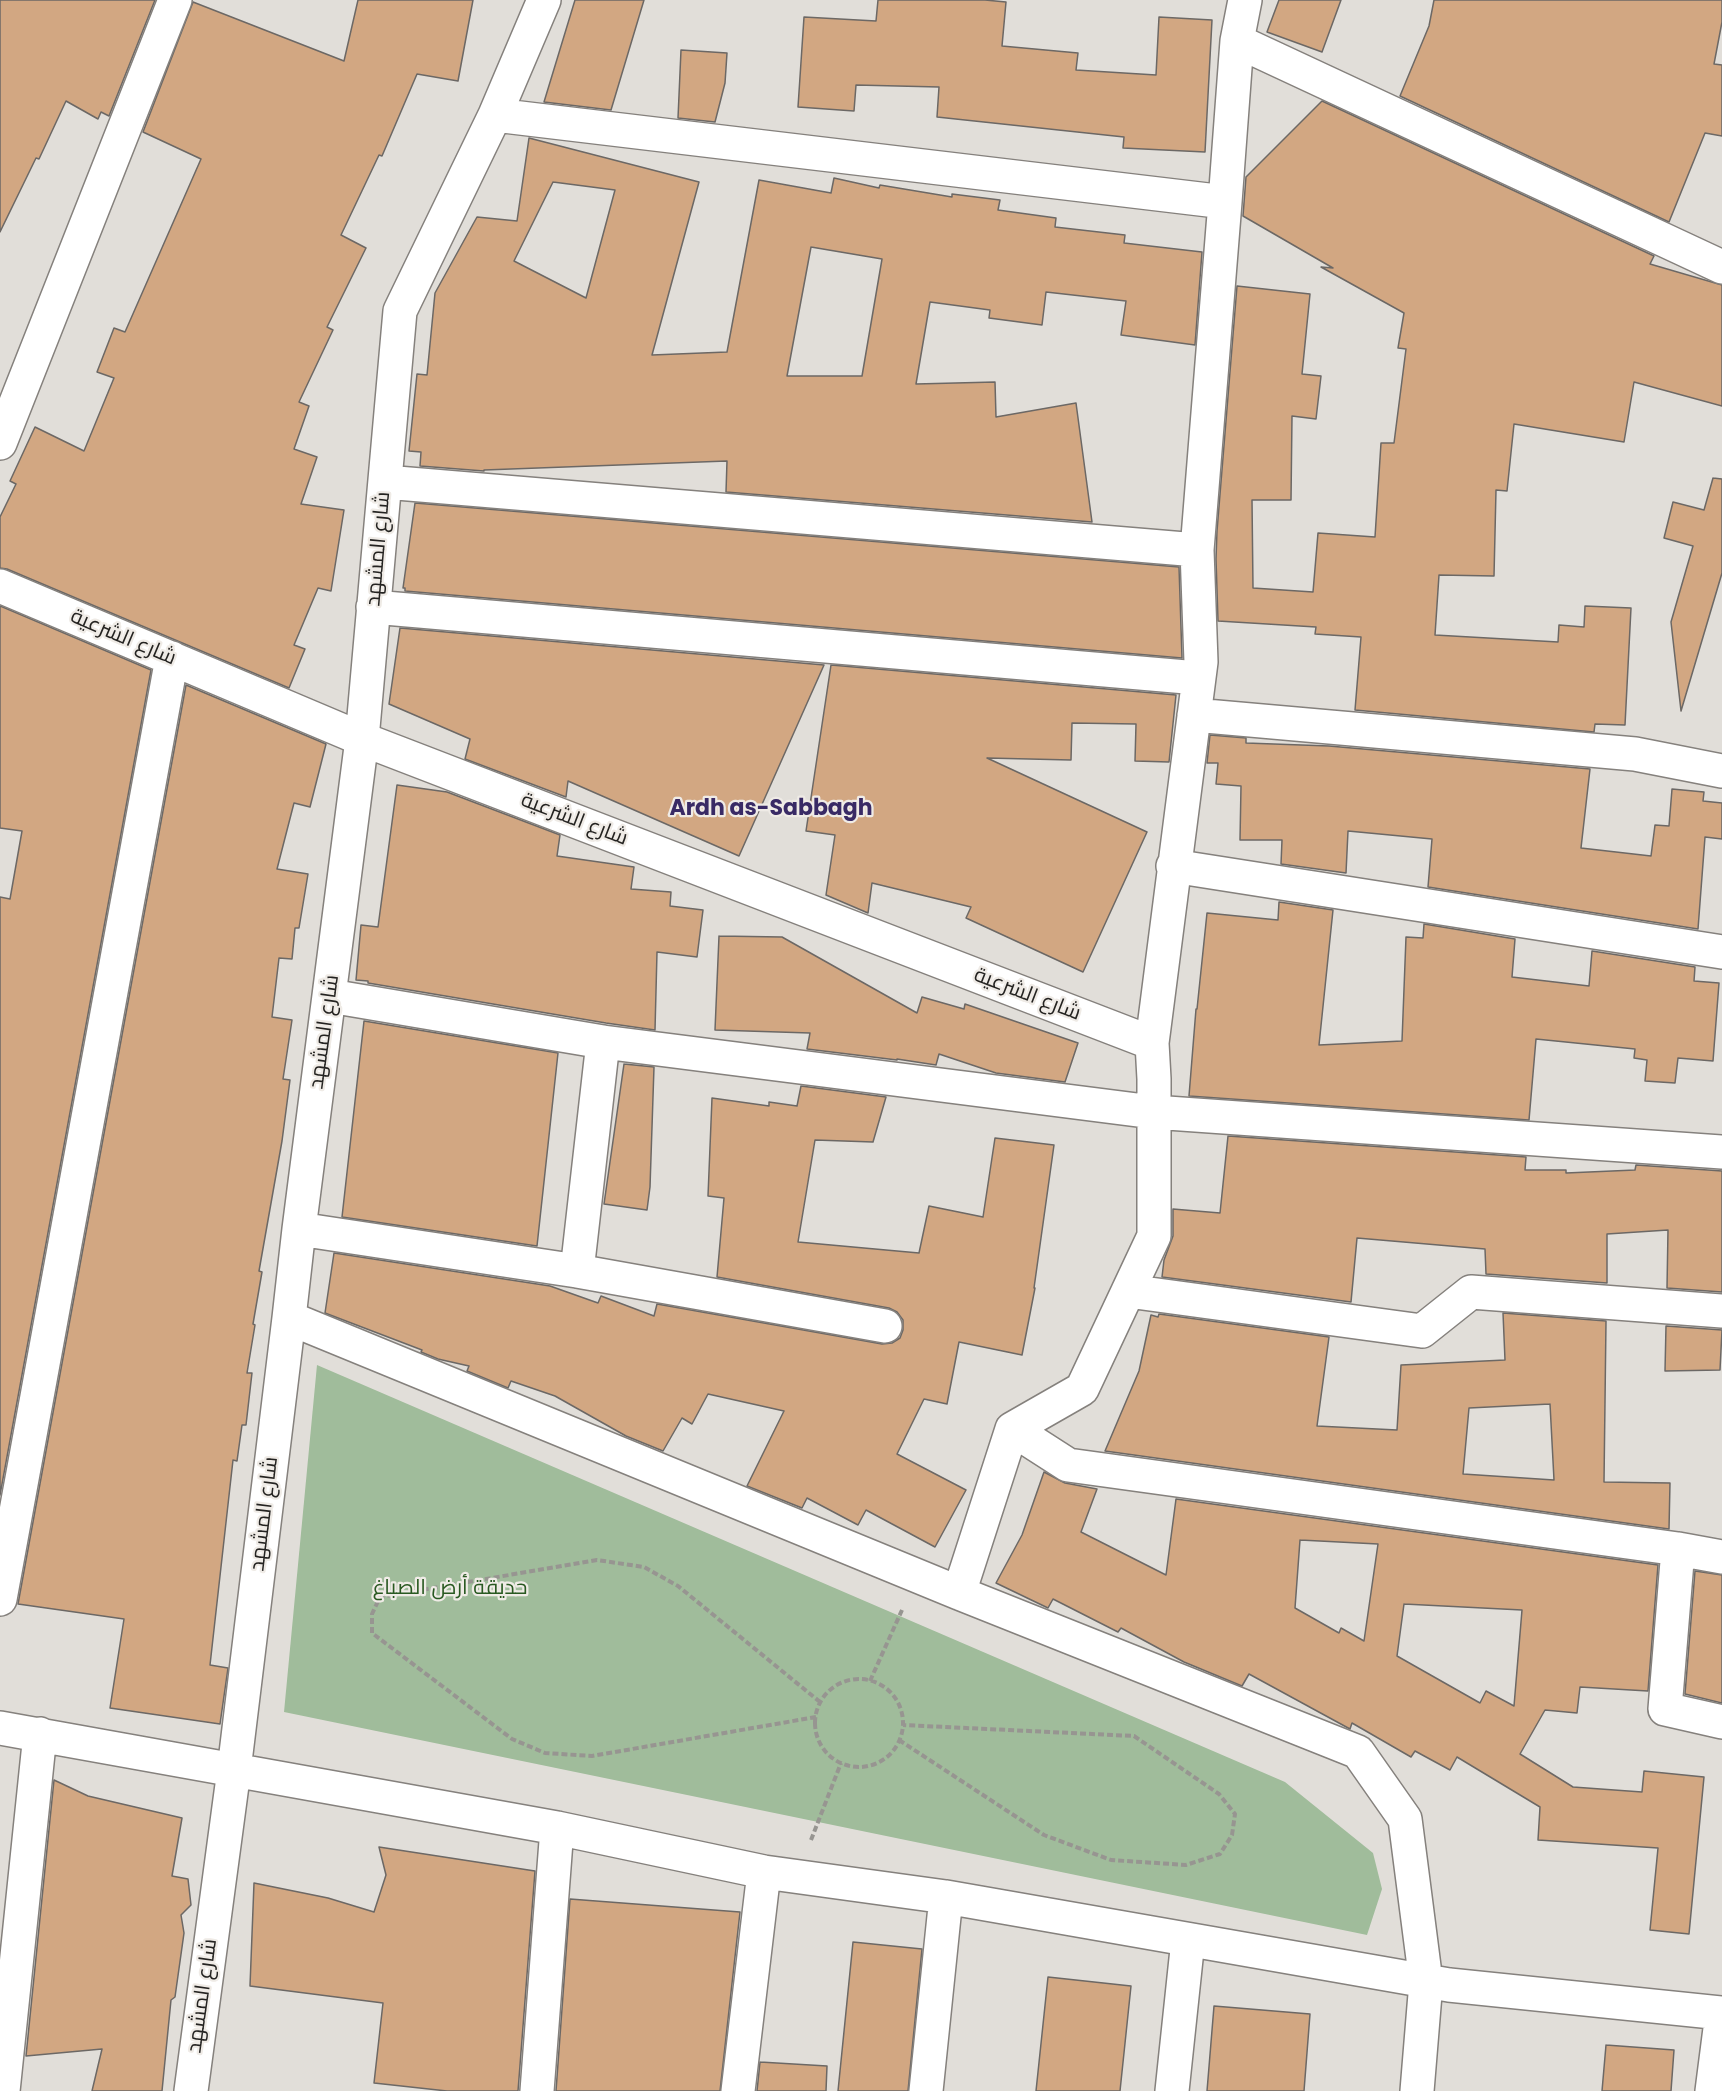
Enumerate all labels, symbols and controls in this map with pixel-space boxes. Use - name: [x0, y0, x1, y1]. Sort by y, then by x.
- street label: شارع المشهد: [361, 491, 397, 607]
- street label: شارع الشرعية: [66, 604, 180, 672]
- street label: شارع الشرعية: [517, 788, 631, 852]
- district label: Ardh as-Sabbagh: [669, 796, 873, 822]
- street label: شارع الشرعية: [970, 963, 1084, 1027]
- street label: شارع المشهد: [305, 973, 345, 1091]
- street label: شارع المشهد: [245, 1455, 285, 1573]
- park label: حديقة أرض الصباغ: [373, 1576, 527, 1602]
- street label: شارع المشهد: [183, 1937, 223, 2055]

